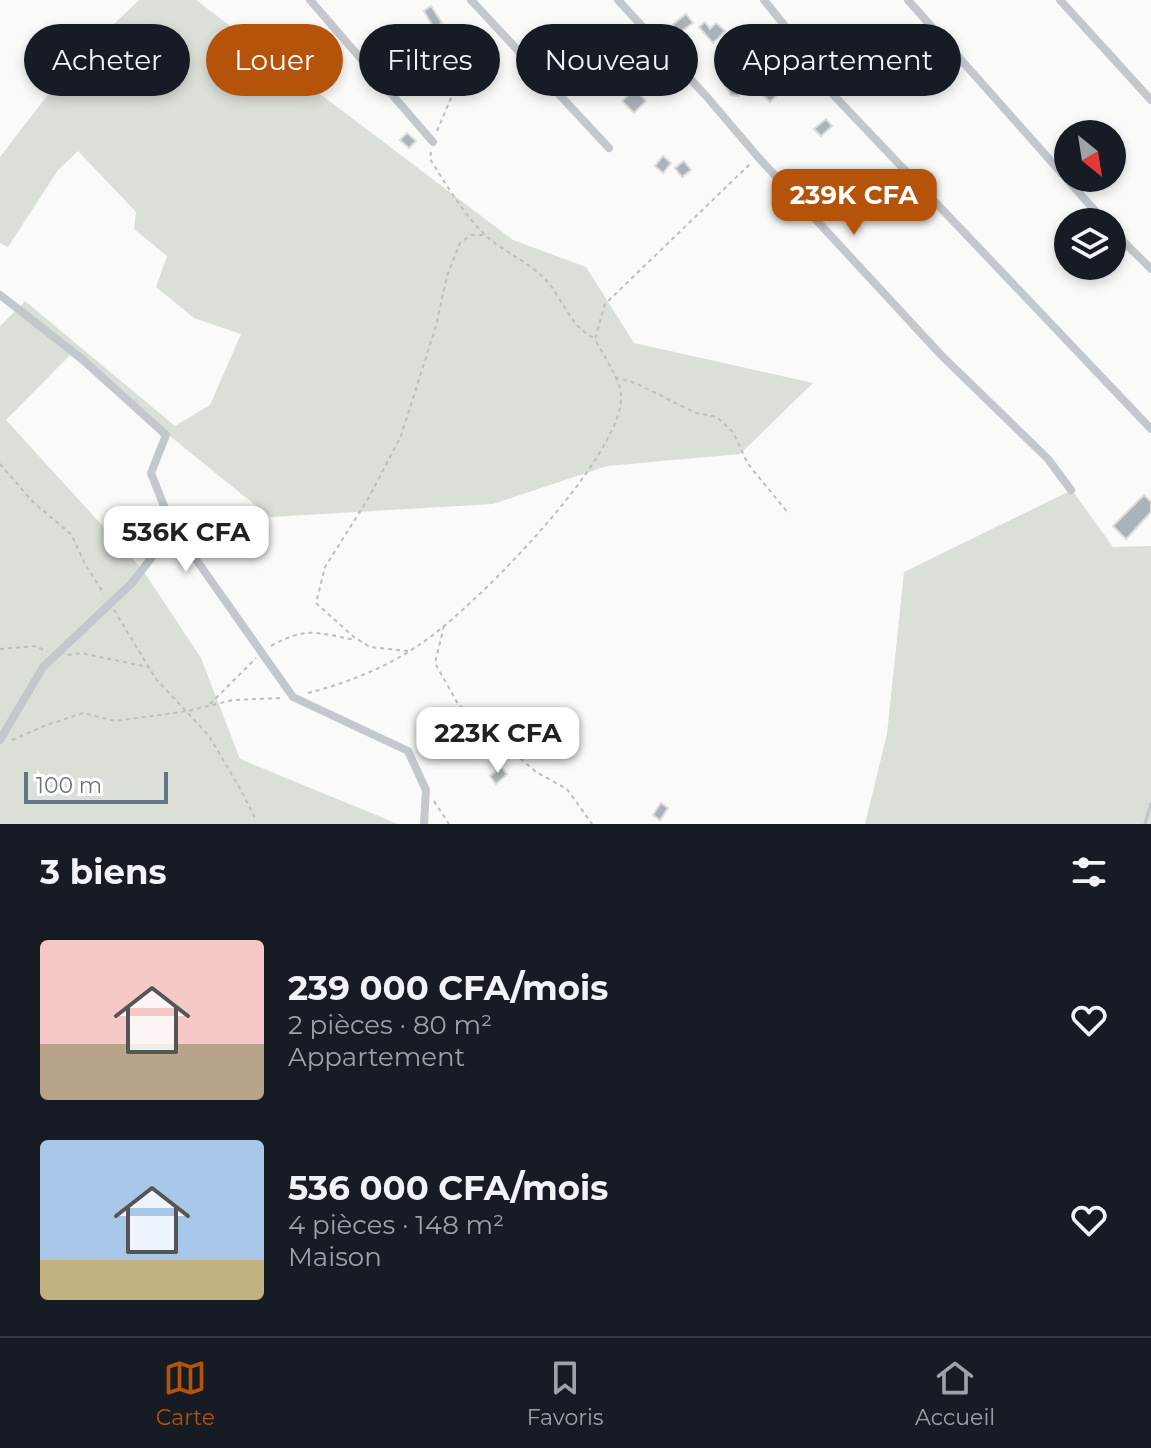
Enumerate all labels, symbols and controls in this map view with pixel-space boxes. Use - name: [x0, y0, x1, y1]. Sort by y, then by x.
- chip: Acheter: [24, 24, 190, 96]
- chip: Louer: [206, 24, 343, 96]
- chip: Filtres: [359, 24, 500, 96]
- chip: Nouveau: [516, 24, 698, 96]
- chip: Appartement: [714, 24, 961, 96]
- north arrow: [1054, 120, 1126, 192]
- map controls: [1054, 120, 1126, 280]
- pin: 239K CFA: [771, 169, 937, 237]
- text: 239K CFA: [790, 179, 918, 211]
- button: layers: [1054, 208, 1126, 280]
- pin: 536K CFA: [103, 506, 269, 574]
- text: 536K CFA: [122, 516, 250, 548]
- pin: 223K CFA: [415, 707, 581, 775]
- text: 223K CFA: [434, 717, 562, 749]
- scale bar: [24, 768, 168, 804]
- text: 100 m: [36, 772, 102, 799]
- icon: filters: [1067, 850, 1111, 894]
- text: 3 biens: [40, 851, 166, 893]
- text: 239 000 CFA/mois: [288, 967, 608, 1009]
- icon: home: [104, 972, 200, 1068]
- icon: heart: [1067, 998, 1111, 1042]
- text: 2 pièces · 80 m²: [288, 1009, 492, 1041]
- text: Appartement: [288, 1041, 465, 1073]
- text: 536 000 CFA/mois: [288, 1167, 608, 1209]
- icon: home: [104, 1172, 200, 1268]
- icon: heart: [1067, 1198, 1111, 1242]
- text: 4 pièces · 148 m²: [288, 1209, 504, 1241]
- text: Maison: [288, 1241, 382, 1273]
- tab: Carte: [156, 1356, 215, 1431]
- tab: Favoris: [527, 1356, 604, 1431]
- tab: Accueil: [915, 1356, 995, 1431]

